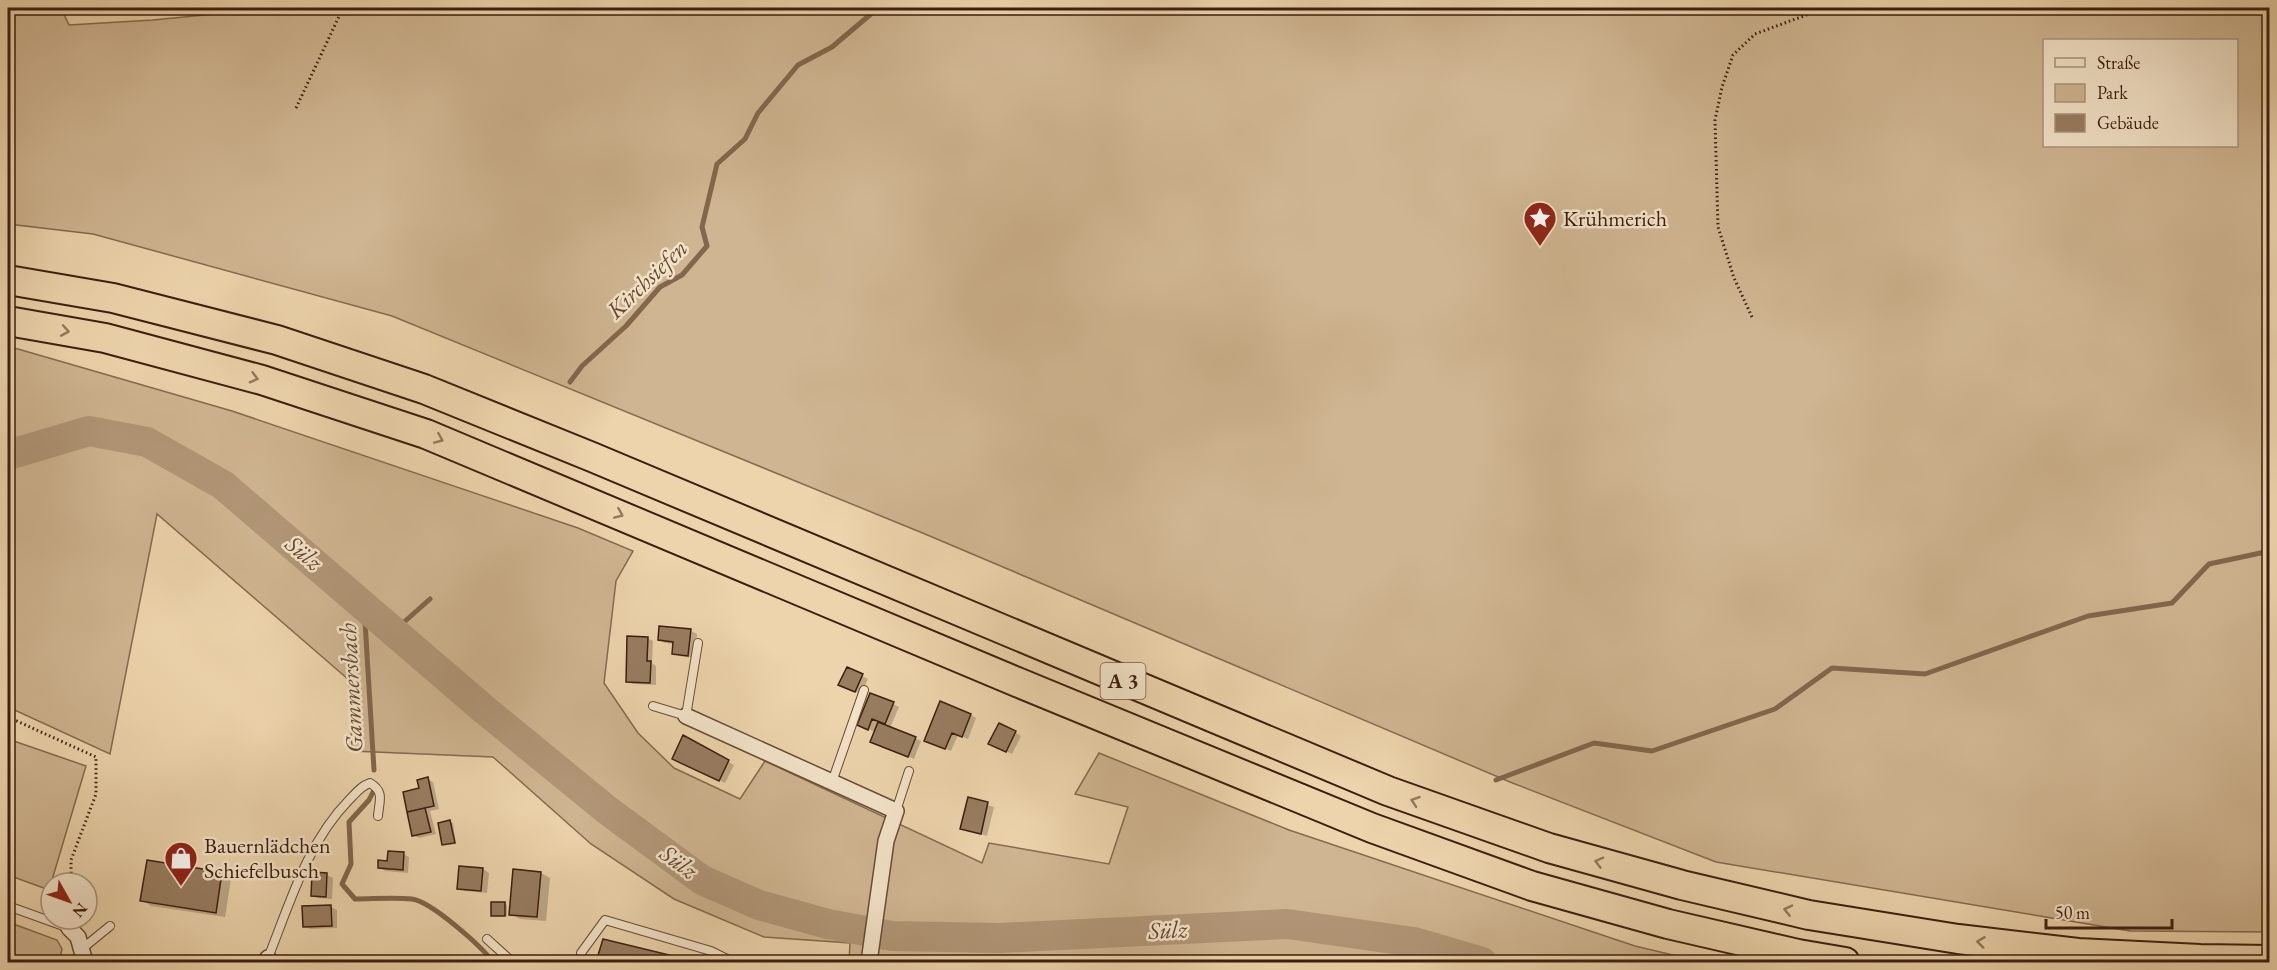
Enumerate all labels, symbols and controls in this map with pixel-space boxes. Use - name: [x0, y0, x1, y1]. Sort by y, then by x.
- legend: [2043, 39, 2238, 147]
- text: Straße: [2097, 51, 2140, 74]
- text: Park: [2097, 81, 2128, 104]
- text: Gebäude: [2097, 111, 2159, 134]
- place icon: Krühmerich: [1522, 200, 1558, 247]
- place label: Krühmerich: [1563, 204, 1667, 233]
- water label: Kirchsiefen: [599, 232, 694, 326]
- one-way arrow: [60, 324, 70, 337]
- one-way arrow: [248, 371, 259, 383]
- one-way arrow: [433, 432, 444, 444]
- one-way arrow: [613, 507, 624, 519]
- water label: Sülz: [278, 527, 330, 577]
- water label: Gammersbach: [332, 622, 369, 754]
- road number: A 3: [1100, 663, 1146, 699]
- one-way arrow: [1410, 795, 1420, 808]
- place label: Bauernlädchen Schiefelbusch: [204, 831, 331, 885]
- water label: Sülz: [653, 837, 705, 886]
- shop icon: Bauernlädchen Schiefelbusch: [163, 840, 199, 887]
- one-way arrow: [1595, 857, 1605, 869]
- north arrow: [39, 871, 99, 931]
- scale bar: [2046, 892, 2172, 930]
- text: N: [68, 899, 92, 922]
- text: 50 m: [2055, 901, 2090, 924]
- one-way arrow: [1784, 904, 1794, 917]
- water label: Sülz: [1146, 913, 1189, 946]
- one-way arrow: [1976, 936, 1985, 948]

